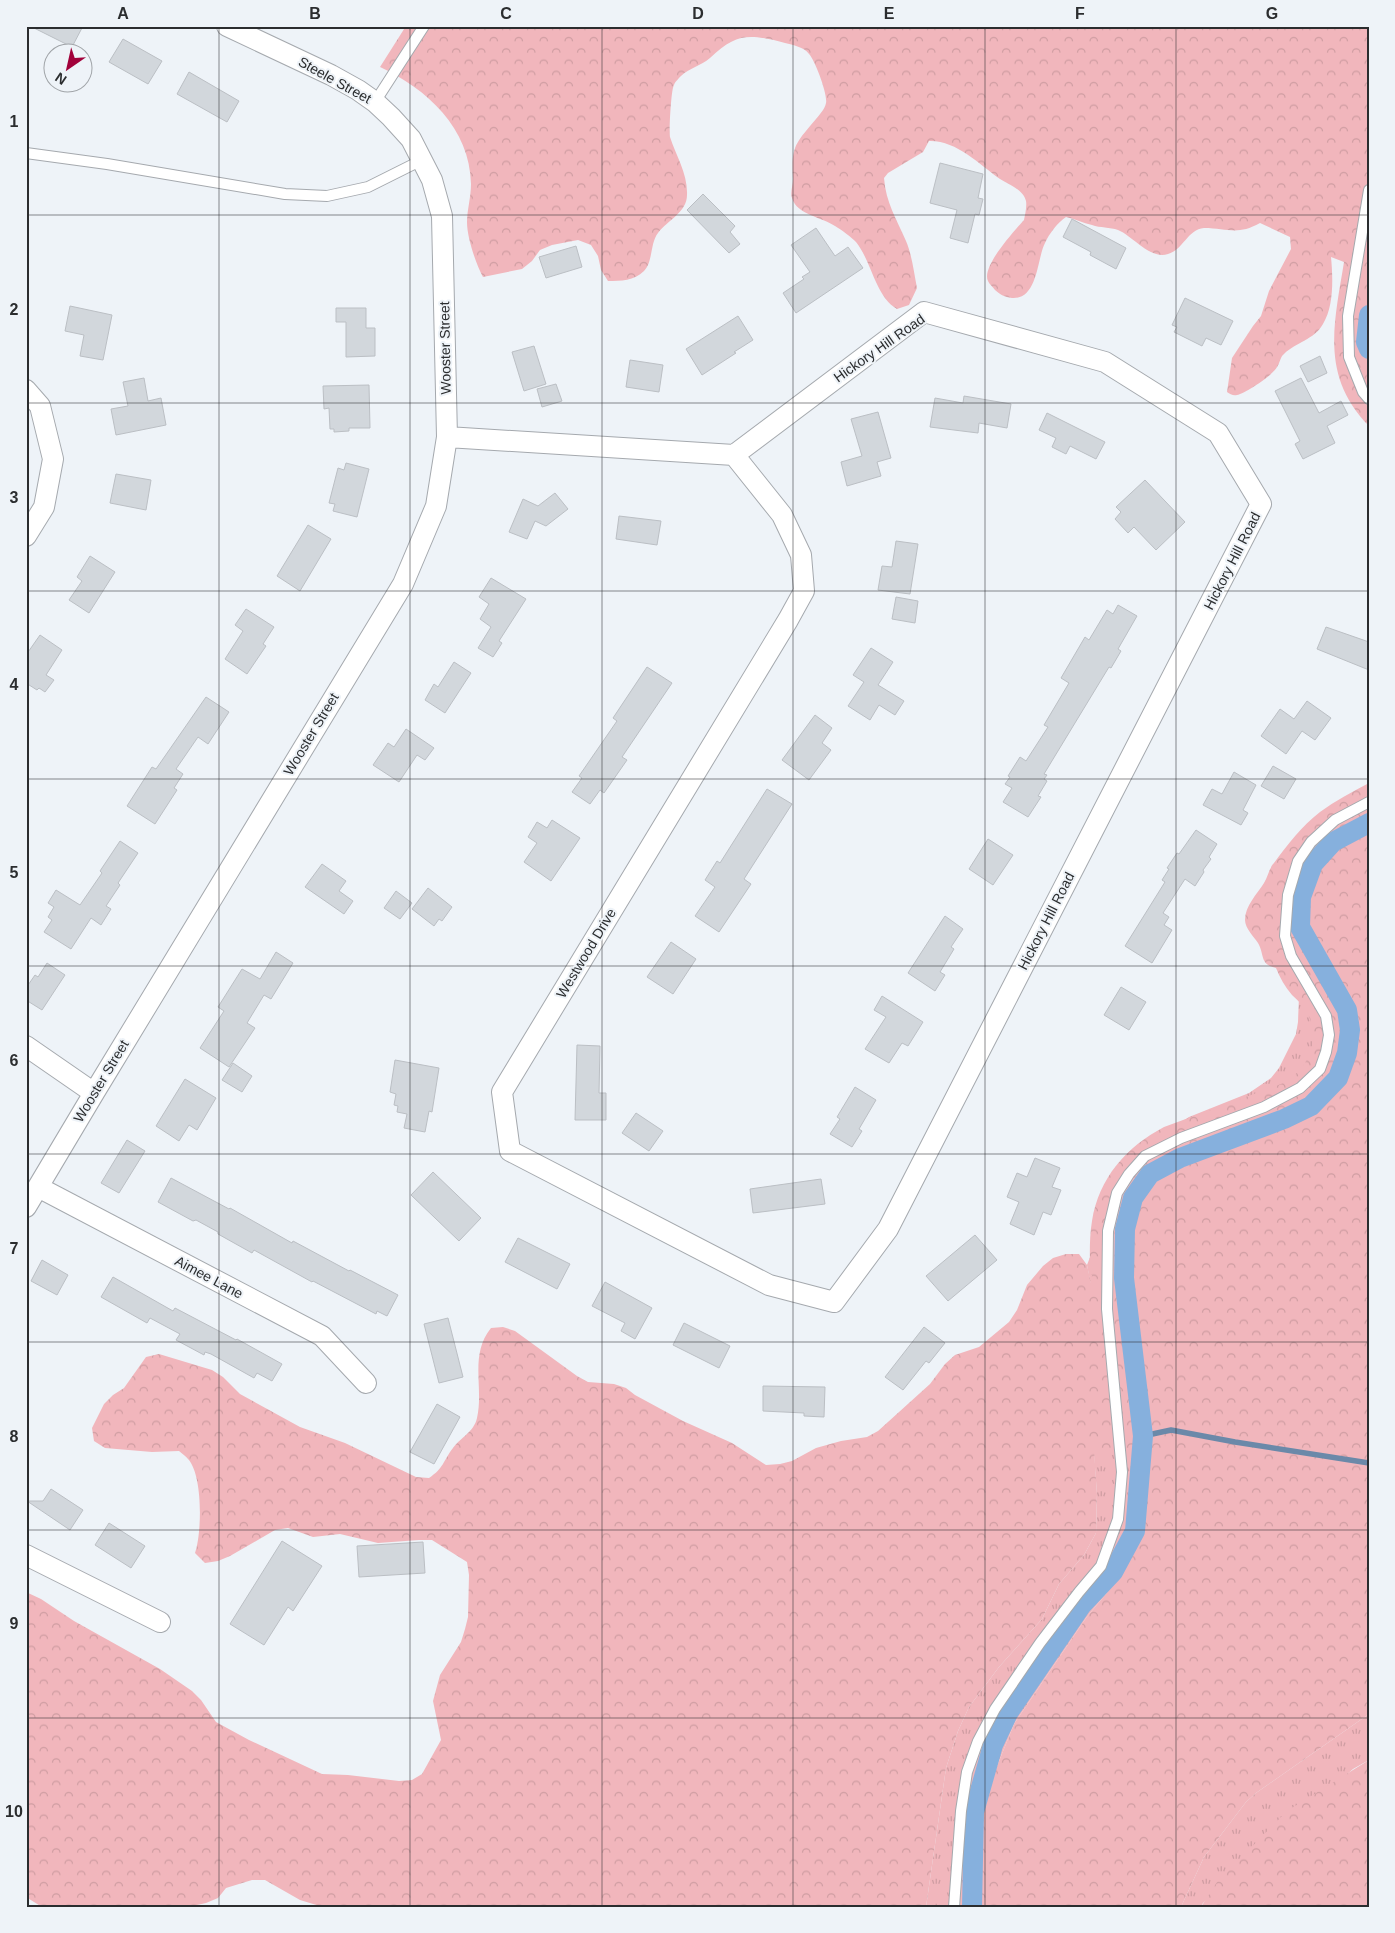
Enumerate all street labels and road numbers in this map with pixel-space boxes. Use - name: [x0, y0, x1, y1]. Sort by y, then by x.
- street label: Steele Street: [296, 53, 374, 107]
- street label: Wooster Street: [436, 301, 454, 395]
- street label: Hickory Hill Road: [830, 311, 928, 385]
- street label: Hickory Hill Road: [1201, 510, 1263, 612]
- street label: Wooster Street: [280, 690, 342, 778]
- street label: Hickory Hill Road: [1015, 870, 1077, 972]
- street label: Westwood Drive: [553, 905, 619, 1001]
- street label: Wooster Street: [70, 1037, 132, 1125]
- street label: Aimee Lane: [172, 1252, 246, 1302]

